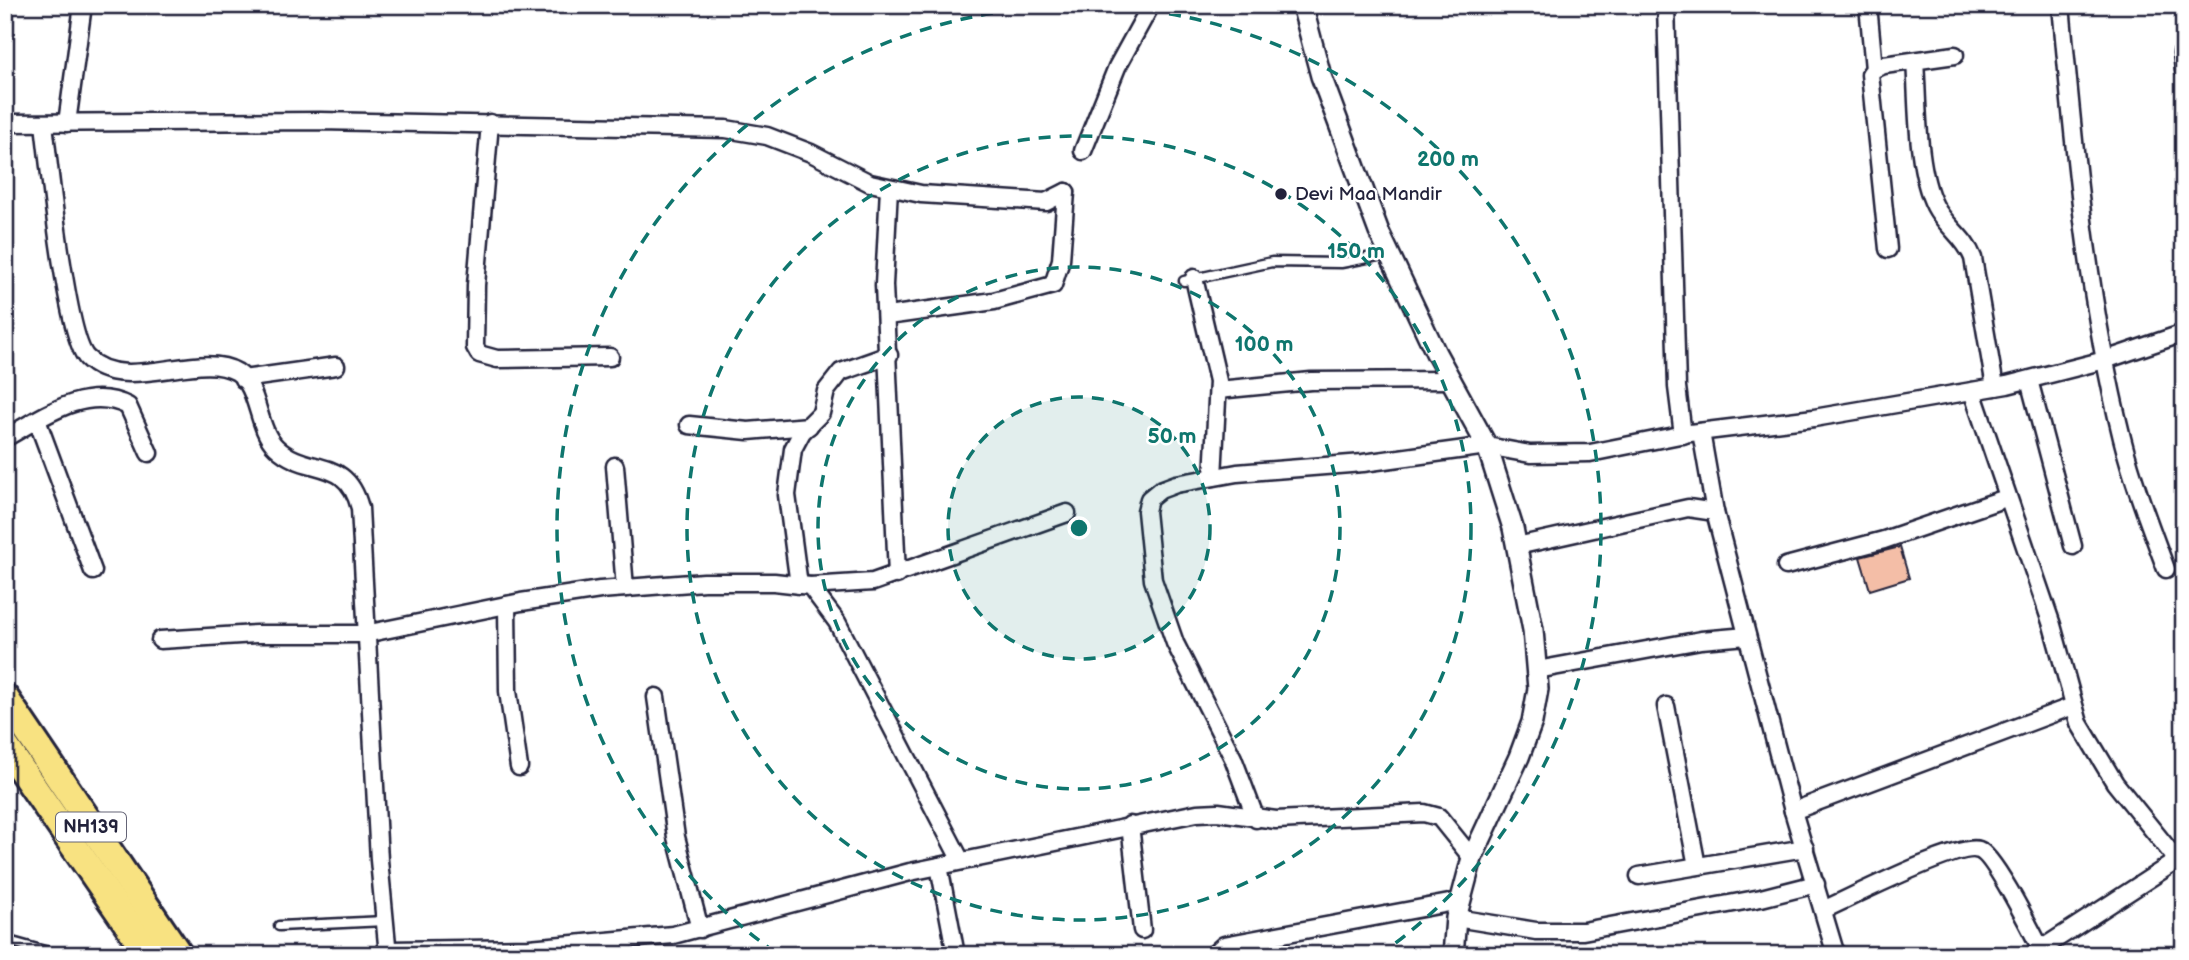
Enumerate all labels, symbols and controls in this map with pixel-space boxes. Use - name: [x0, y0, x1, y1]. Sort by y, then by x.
- text: 200 m: [1417, 147, 1479, 172]
- place label: Devi Maa Mandir: [1295, 183, 1443, 206]
- marker: Devi Maa Mandir: [1273, 186, 1289, 202]
- text: 150 m: [1327, 239, 1385, 264]
- text: 100 m: [1235, 332, 1293, 357]
- text: 50 m: [1148, 424, 1196, 449]
- centre of rings: [1067, 516, 1091, 540]
- road number: NH139: [56, 812, 126, 842]

